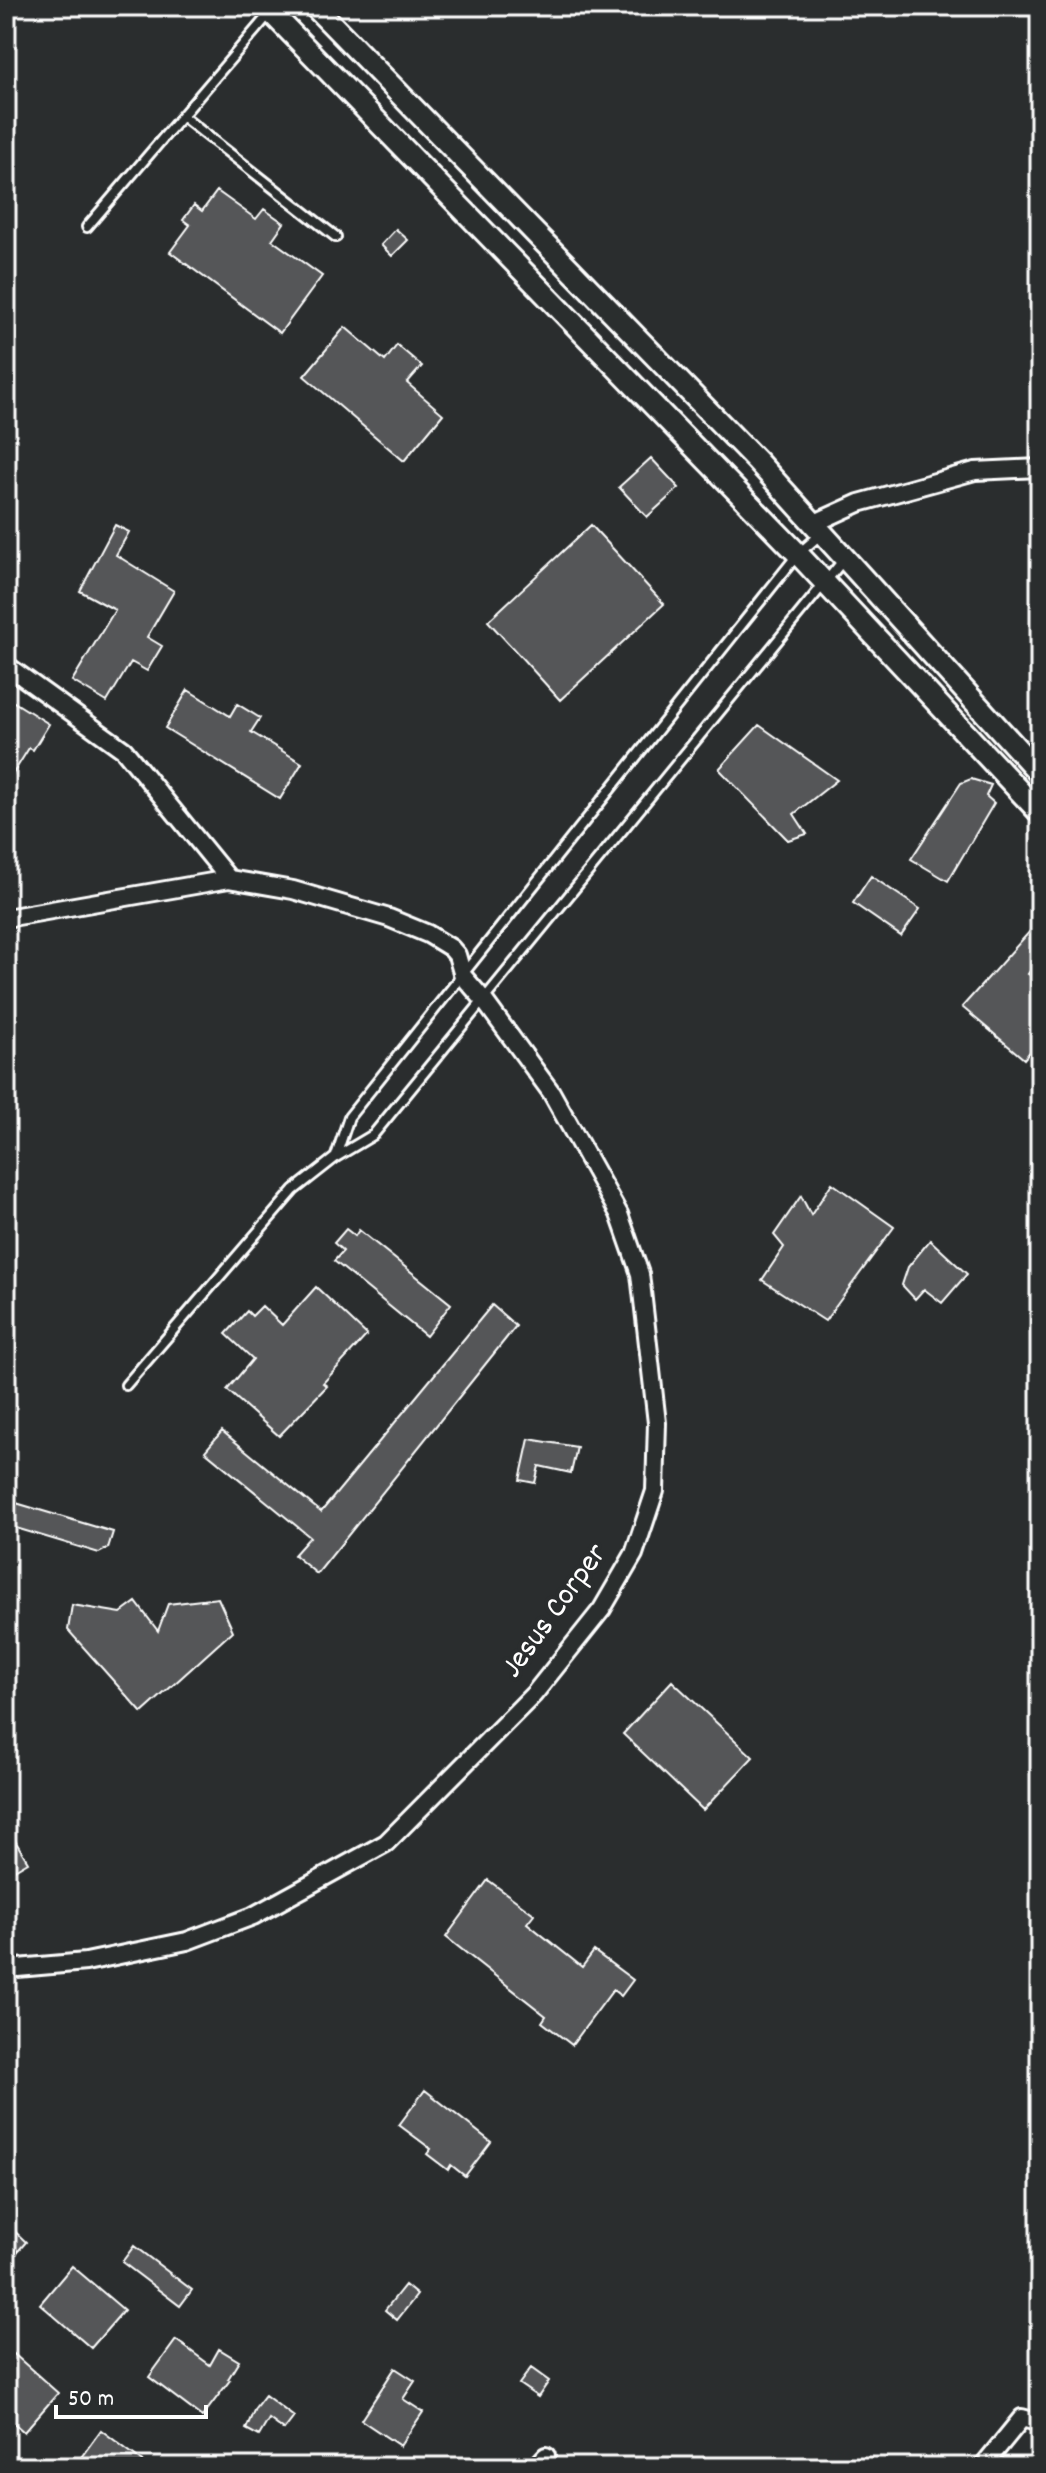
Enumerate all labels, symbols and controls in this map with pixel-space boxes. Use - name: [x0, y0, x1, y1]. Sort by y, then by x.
- street label: Jesus Corper: [491, 1535, 621, 1689]
- scale bar: [56, 2369, 206, 2419]
- text: 50 m: [68, 2383, 114, 2417]

